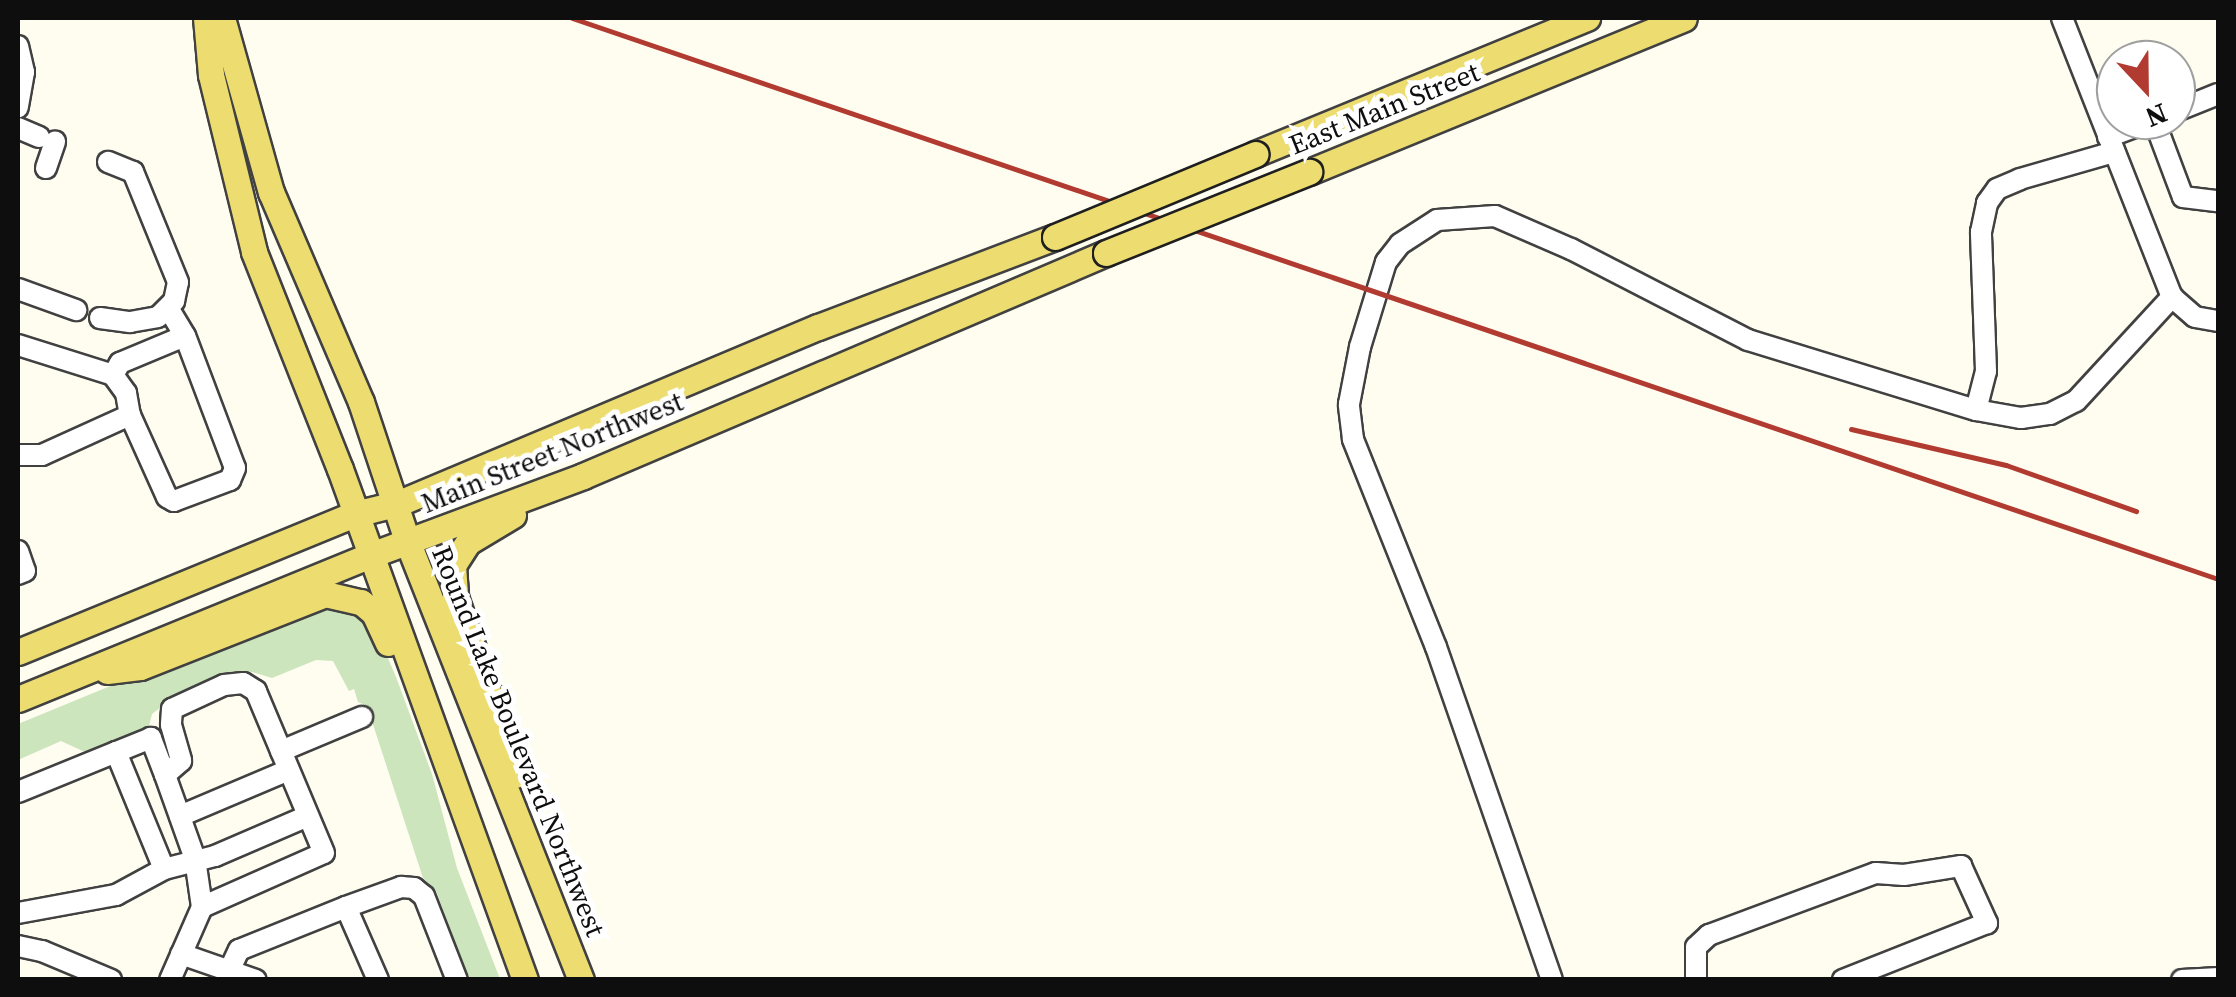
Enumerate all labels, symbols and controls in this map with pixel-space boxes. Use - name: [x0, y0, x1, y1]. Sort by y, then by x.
- north arrow: [2096, 40, 2196, 140]
- street label: East Main Street: [1284, 55, 1484, 161]
- text: N: [2140, 95, 2173, 137]
- street label: Main Street Northwest: [416, 384, 688, 520]
- street label: Round Lake Boulevard Northwest: [425, 541, 613, 941]

